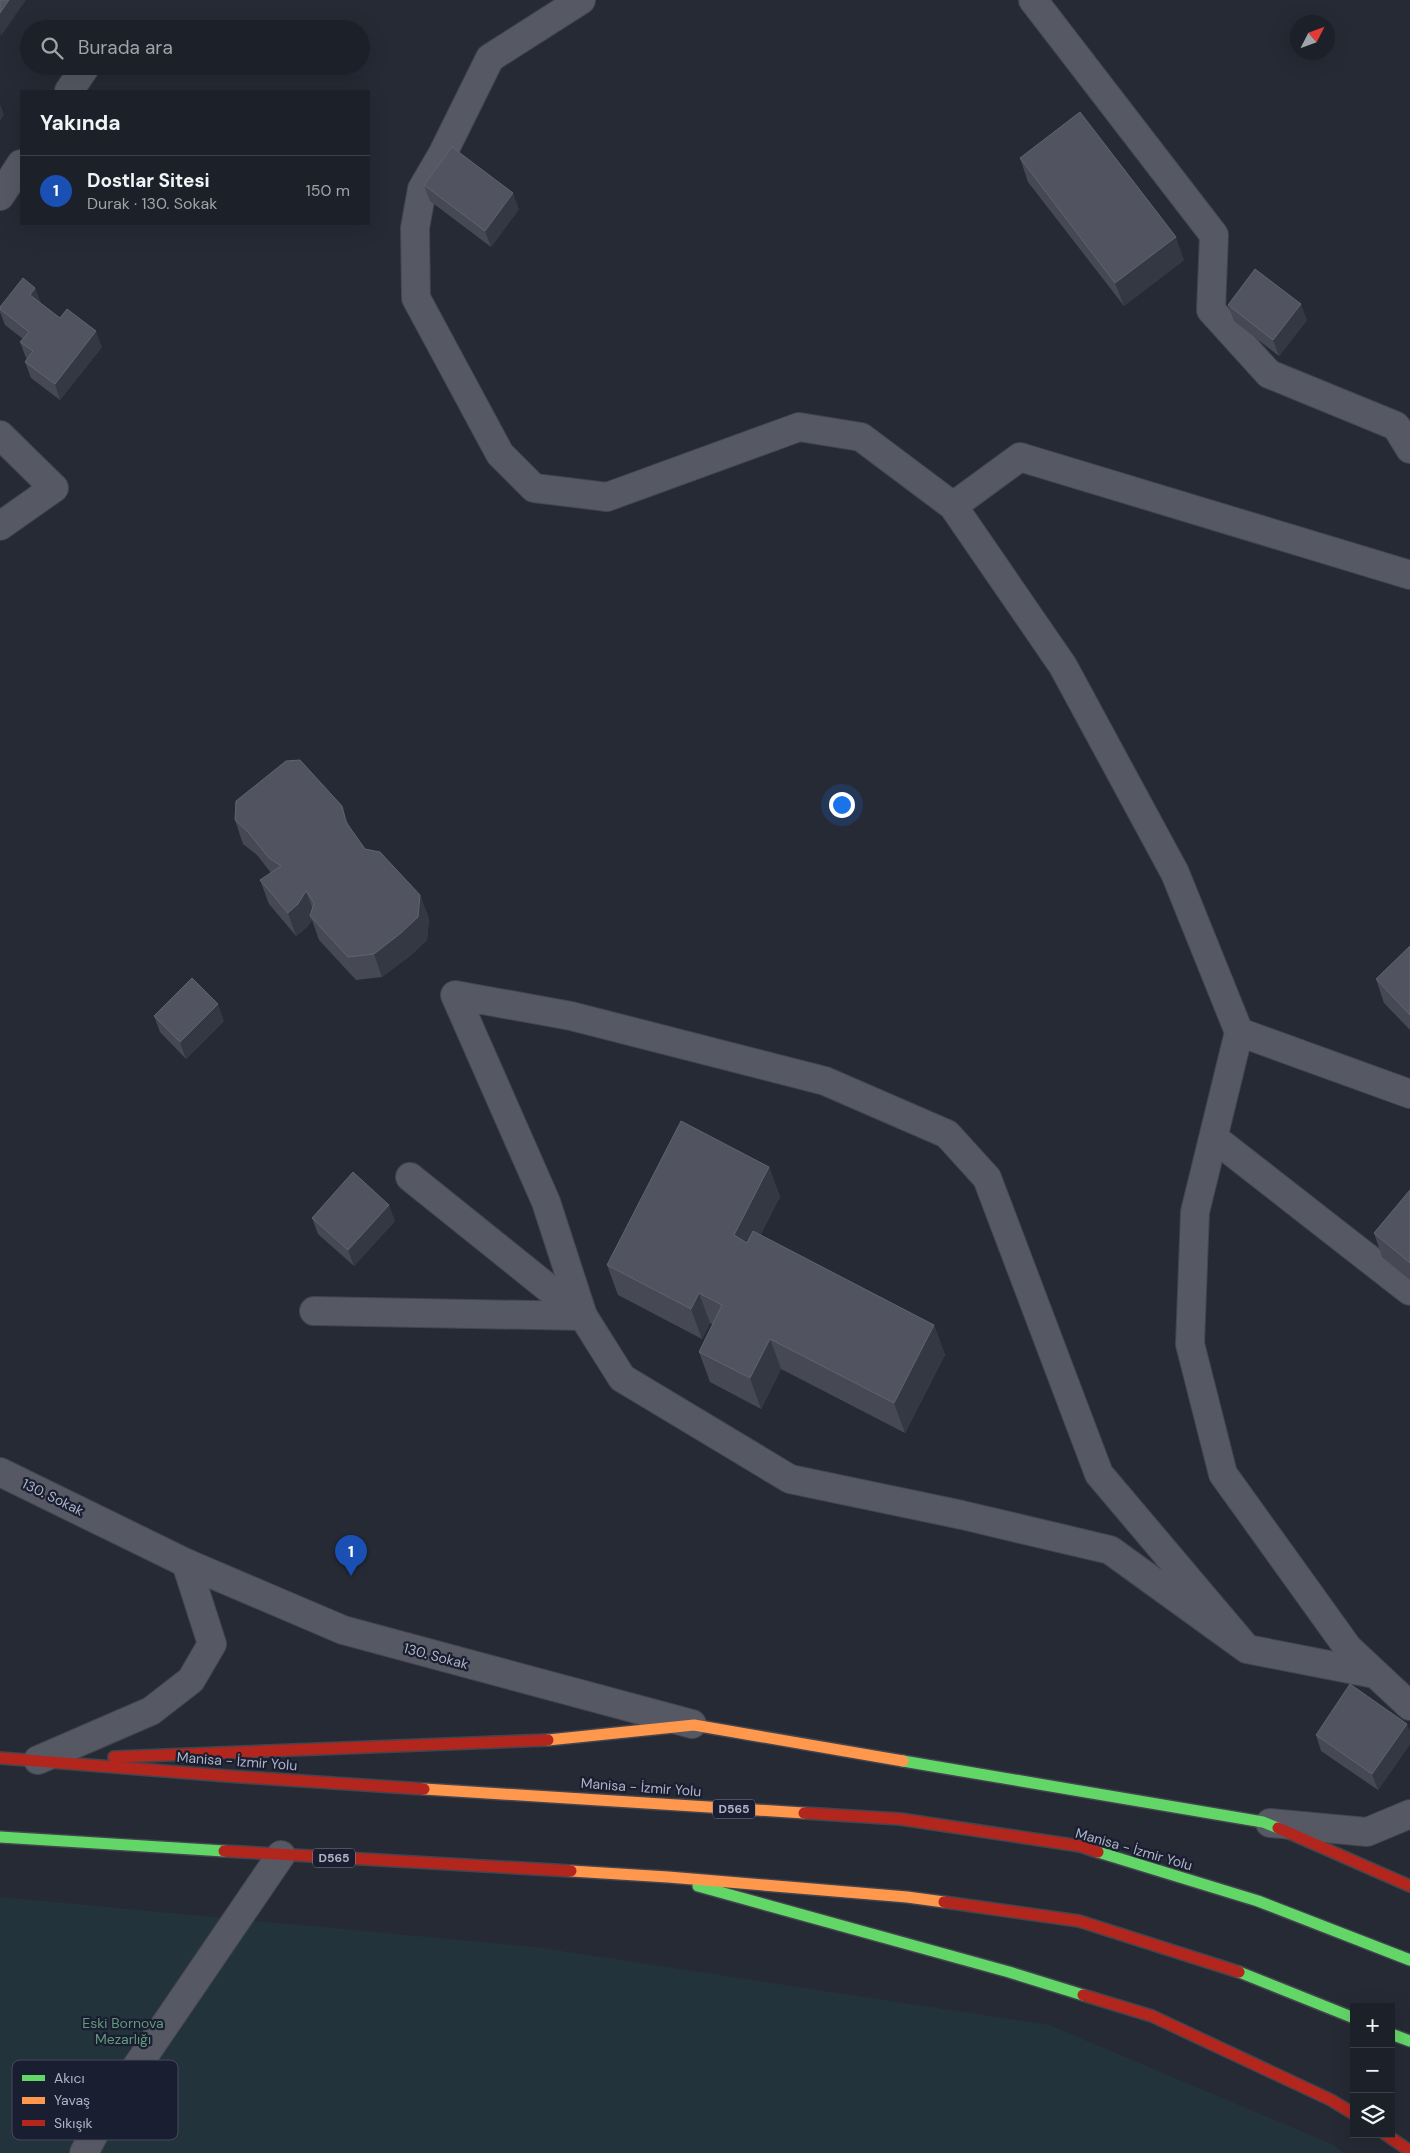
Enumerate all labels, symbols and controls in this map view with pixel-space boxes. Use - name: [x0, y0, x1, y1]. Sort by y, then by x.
- north arrow: [1290, 15, 1335, 60]
- search box: [20, 20, 370, 75]
- icon: search: [38, 34, 66, 62]
- text: Burada ara: [78, 35, 173, 60]
- text: Yakında: [40, 109, 121, 137]
- text: Dostlar Sitesi: [87, 168, 210, 193]
- text: 1: [53, 180, 59, 201]
- text: 150 m: [306, 180, 350, 201]
- text: Durak · 130. Sokak: [87, 193, 217, 214]
- your location: [829, 792, 855, 818]
- street label: 130. Sokak: [19, 1474, 87, 1520]
- pin: 1: [335, 1535, 367, 1576]
- street label: 130. Sokak: [402, 1639, 470, 1673]
- street label: Manisa - İzmir Yolu: [176, 1748, 298, 1774]
- street label: Manisa - İzmir Yolu: [580, 1774, 702, 1800]
- road number: D565: [713, 1800, 755, 1818]
- street label: Manisa - İzmir Yolu: [1073, 1824, 1195, 1874]
- road number: D565: [313, 1849, 355, 1868]
- map controls: [1350, 2003, 1395, 2138]
- button: +: [1350, 2003, 1395, 2048]
- park label: Eski Bornova Mezarlığı: [82, 2014, 164, 2048]
- button: −: [1350, 2048, 1395, 2093]
- legend: [12, 2060, 178, 2140]
- text: Akıcı: [54, 2069, 85, 2087]
- text: Yavaş: [54, 2091, 90, 2109]
- button: layers: [1350, 2093, 1395, 2138]
- text: Sıkışık: [54, 2114, 93, 2132]

